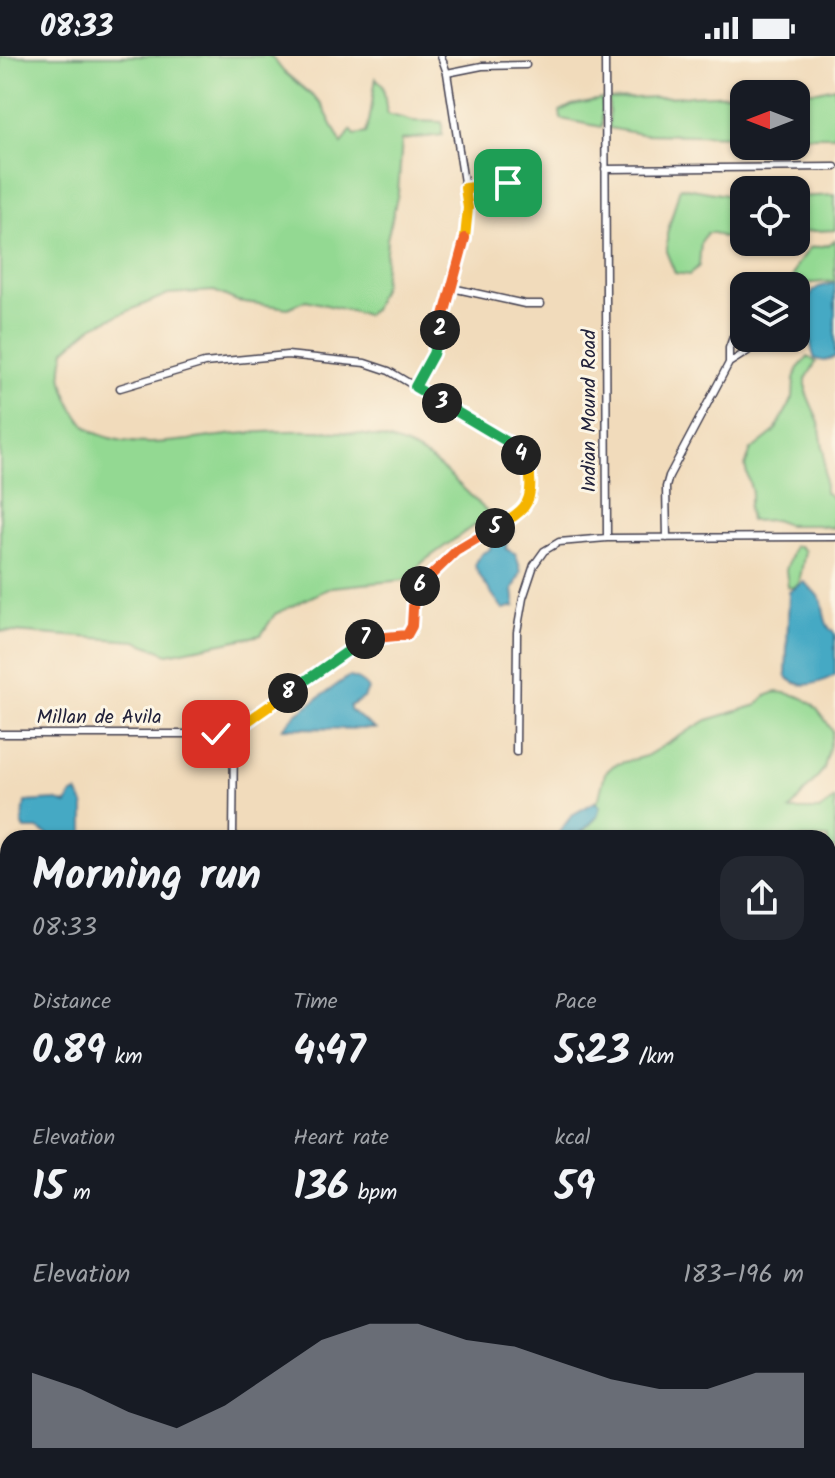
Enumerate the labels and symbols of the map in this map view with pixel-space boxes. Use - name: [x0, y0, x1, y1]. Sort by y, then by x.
- north arrow: [730, 80, 810, 160]
- pin: [474, 149, 542, 217]
- pin: 2: [420, 310, 460, 350]
- street label: Indian Mound Road: [574, 329, 606, 492]
- pin: 3: [422, 383, 462, 423]
- pin: 4: [501, 435, 541, 475]
- pin: 5: [475, 508, 515, 548]
- pin: 6: [400, 566, 440, 606]
- pin: 7: [345, 619, 385, 659]
- pin: 8: [268, 673, 308, 713]
- pin: [182, 700, 250, 768]
- street label: Millan de Avila: [36, 702, 162, 734]

